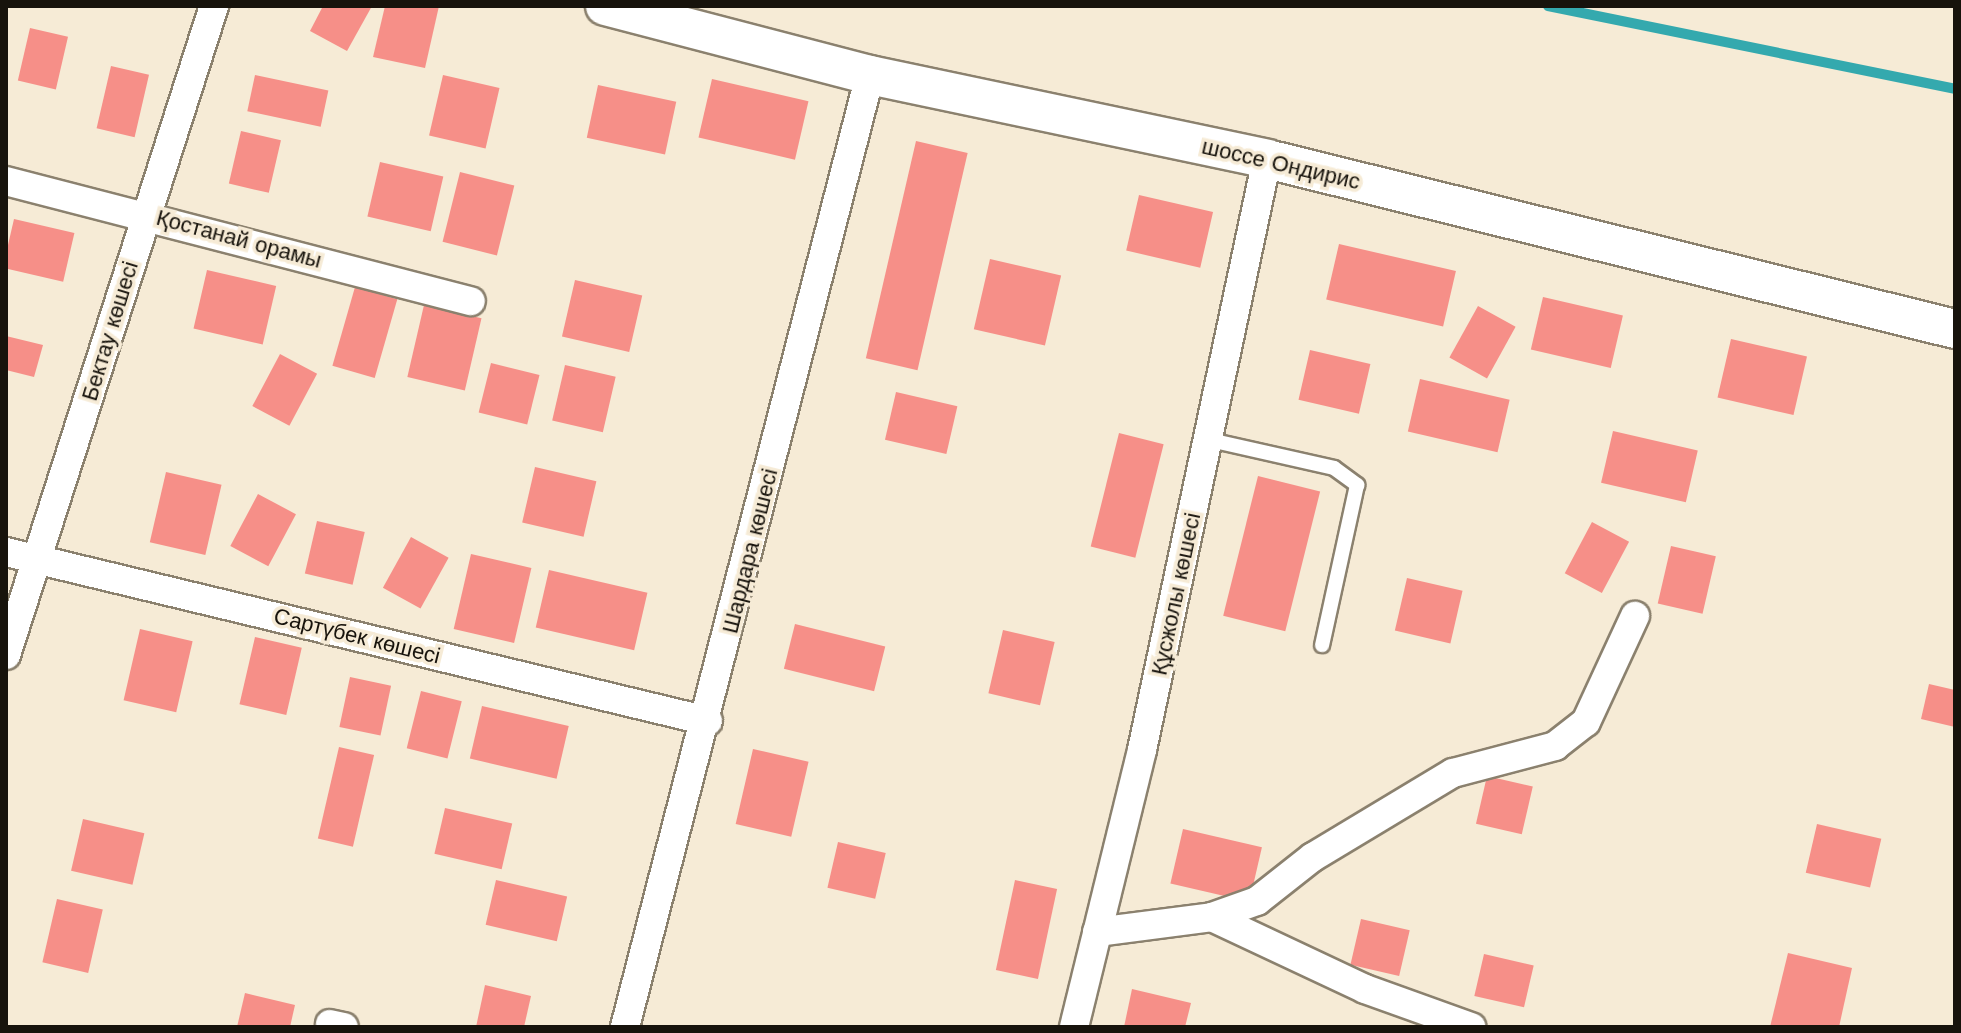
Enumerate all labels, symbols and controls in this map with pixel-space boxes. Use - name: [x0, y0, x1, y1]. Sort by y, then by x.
- street label: шоссе Ондирис: [1199, 133, 1363, 195]
- street label: Қостанай орамы: [154, 204, 324, 274]
- street label: Бектау көшесі: [76, 258, 144, 404]
- street label: Шардара көшесі: [717, 466, 783, 636]
- street label: Құсжолы көшесі: [1146, 510, 1206, 678]
- street label: Сартүбек көшесі: [271, 603, 443, 669]

